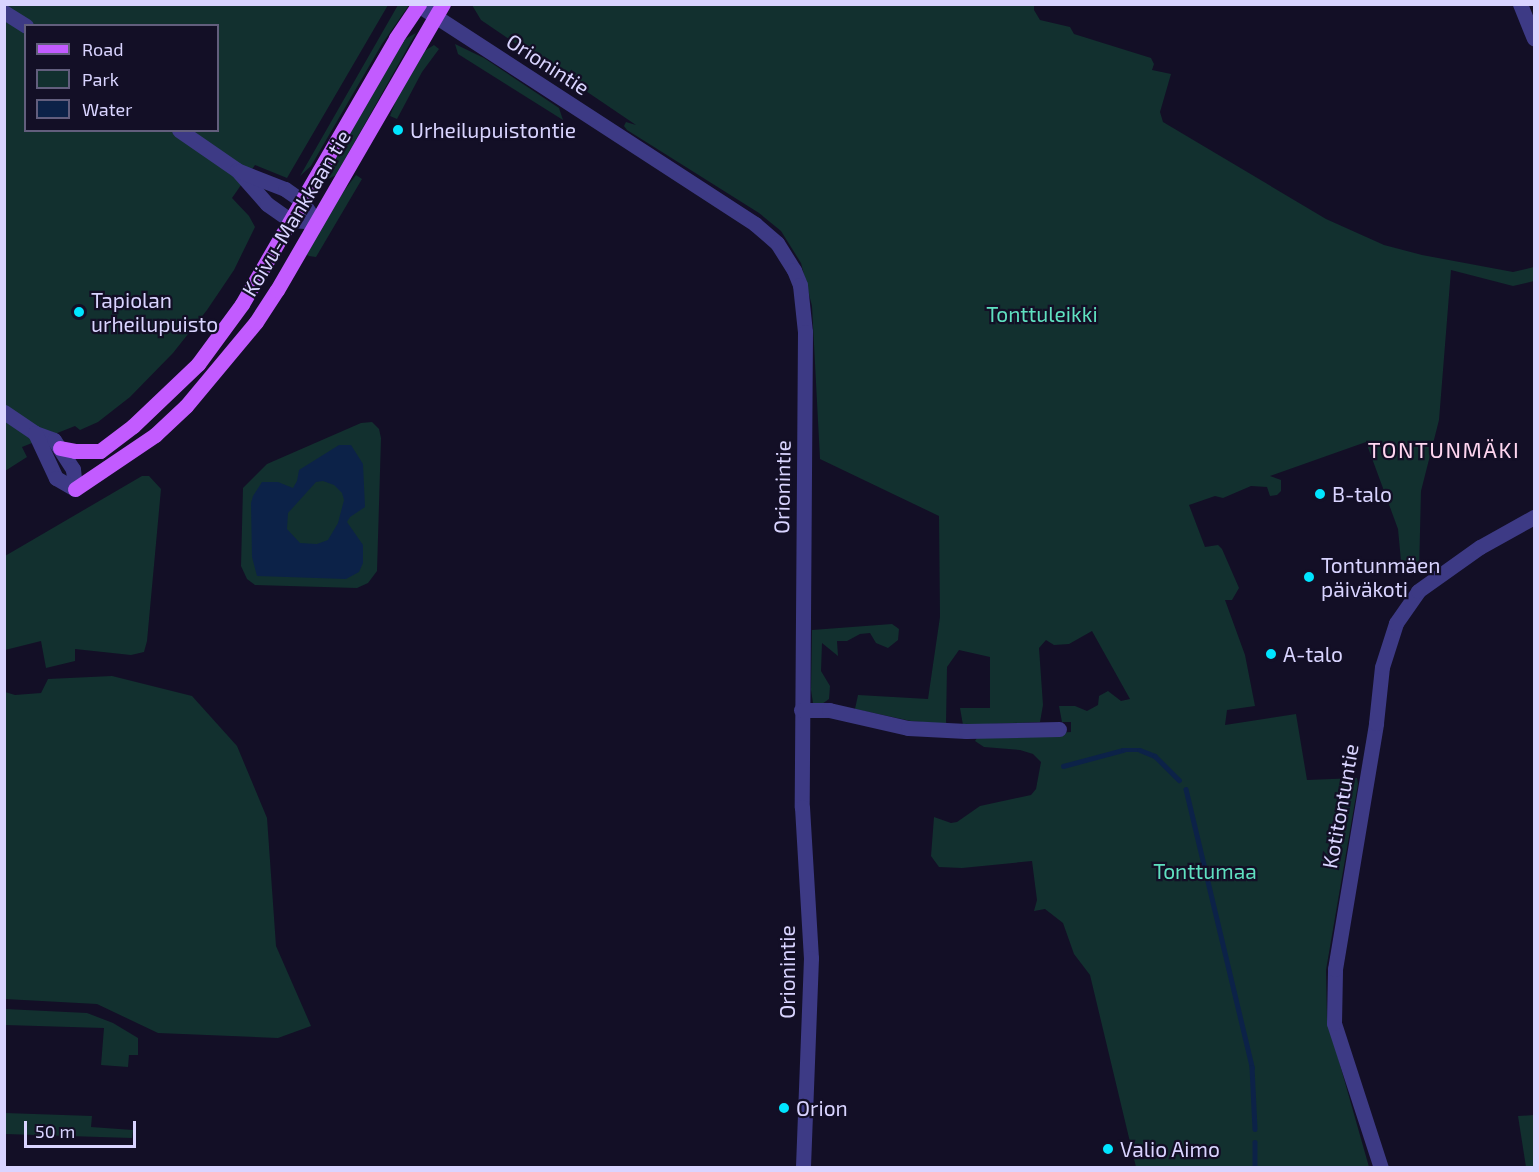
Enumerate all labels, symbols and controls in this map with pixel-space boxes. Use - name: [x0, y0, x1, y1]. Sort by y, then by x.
- legend: [24, 24, 219, 132]
- street label: Orionintie: [502, 28, 594, 100]
- text: Road: [82, 38, 123, 60]
- text: Park: [82, 68, 119, 90]
- text: Water: [82, 98, 132, 120]
- place label: Urheilupuistontie: [410, 117, 576, 143]
- marker: Urheilupuistontie: [391, 123, 405, 137]
- street label: Koivu-Mankkaan tie: [236, 125, 356, 301]
- place label: Tapiolan urheilupuisto: [91, 287, 218, 337]
- park label: Tonttuleikki: [986, 301, 1098, 327]
- marker: Tapiolan urheilupuisto: [72, 305, 86, 319]
- district label: TONTUNMÄKI: [1368, 437, 1520, 463]
- street label: Orionintie: [769, 440, 795, 534]
- place label: B-talo: [1332, 481, 1392, 507]
- marker: B-talo: [1313, 487, 1327, 501]
- place label: Tontunmäen päiväkoti: [1321, 552, 1441, 602]
- marker: Tontunmäen päiväkoti: [1302, 570, 1316, 584]
- place label: A-talo: [1283, 641, 1343, 667]
- marker: A-talo: [1264, 647, 1278, 661]
- street label: Kotitontuntie: [1317, 742, 1363, 870]
- park label: Tonttumaa: [1153, 858, 1257, 884]
- street label: Orionintie: [774, 925, 800, 1019]
- place label: Orion: [796, 1095, 848, 1121]
- marker: Orion: [777, 1101, 791, 1115]
- scale bar: [27, 1109, 140, 1147]
- text: 50 m: [35, 1120, 75, 1142]
- place label: Valio Aimo: [1120, 1136, 1220, 1162]
- marker: Valio Aimo: [1101, 1142, 1115, 1156]

